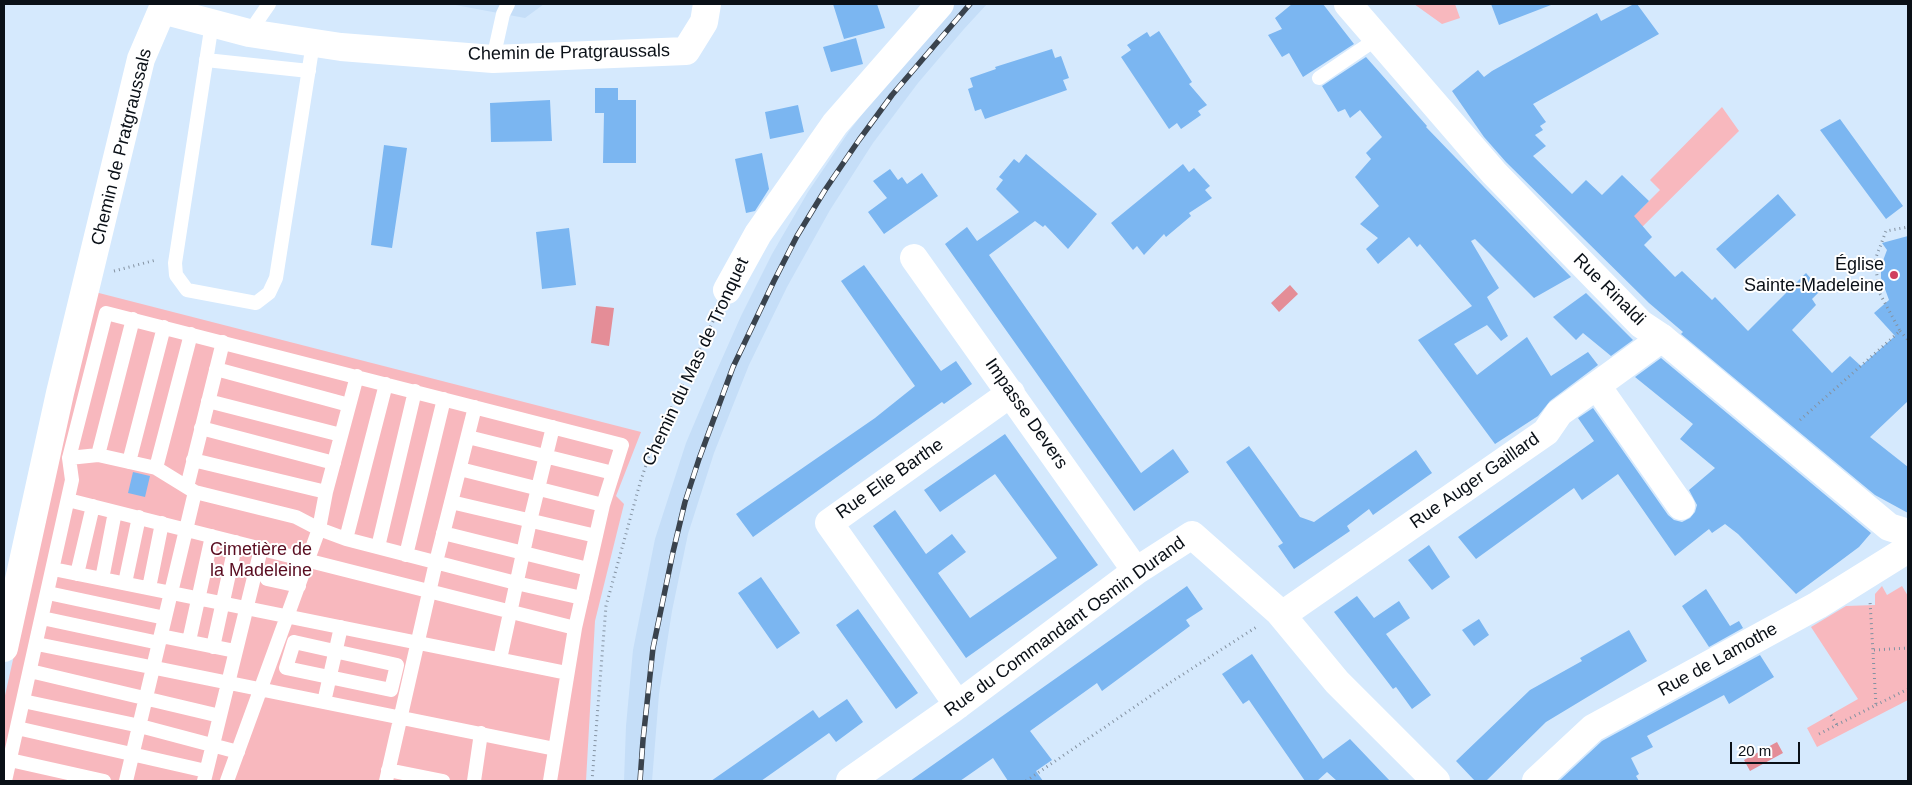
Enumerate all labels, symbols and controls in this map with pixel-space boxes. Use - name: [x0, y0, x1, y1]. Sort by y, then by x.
- street label: Chemin de Pratgraussals: [468, 40, 670, 66]
- street label: Chemin de Pratgraussals: [87, 46, 157, 248]
- street label: Rue Rinaldi: [1568, 249, 1650, 331]
- street label: Chemin du Mas de Tronquet: [638, 254, 754, 470]
- place label: Église Sainte-Madeleine: [1744, 254, 1884, 296]
- marker: Église Sainte-Madeleine: [1888, 269, 1900, 281]
- street label: Impasse Devers: [980, 355, 1072, 473]
- street label: Rue Auger Gaillard: [1406, 428, 1544, 534]
- street label: Rue Elie Barthe: [832, 434, 948, 524]
- street label: Rue du Commandant Osmin Durand: [940, 532, 1190, 722]
- park label: Cimetière de la Madeleine: [210, 539, 312, 582]
- street label: Rue de Lamothe: [1655, 618, 1781, 702]
- scale bar: [1732, 732, 1802, 764]
- text: 20 m: [1738, 742, 1771, 759]

